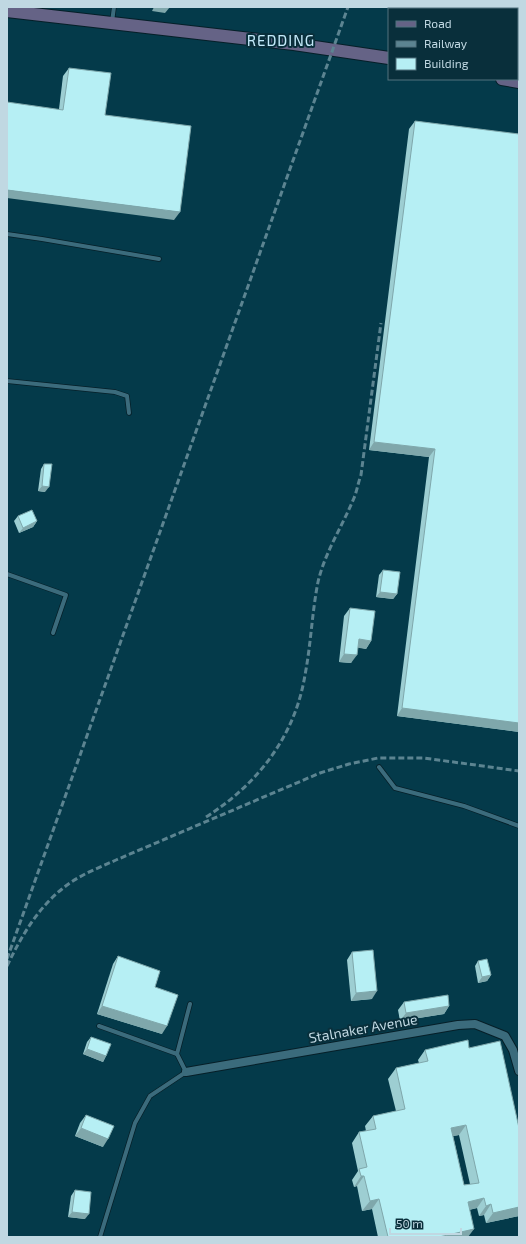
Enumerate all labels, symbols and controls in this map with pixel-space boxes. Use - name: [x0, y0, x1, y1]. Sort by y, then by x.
- legend: [388, 8, 518, 80]
- text: Road: [424, 16, 452, 30]
- district label: REDDING: [247, 31, 315, 49]
- text: Railway: [424, 36, 468, 50]
- text: Building: [424, 56, 469, 70]
- street label: Stalnaker Avenue: [307, 1010, 419, 1046]
- scale bar: [390, 1210, 461, 1236]
- text: 50 m: [396, 1216, 423, 1230]

